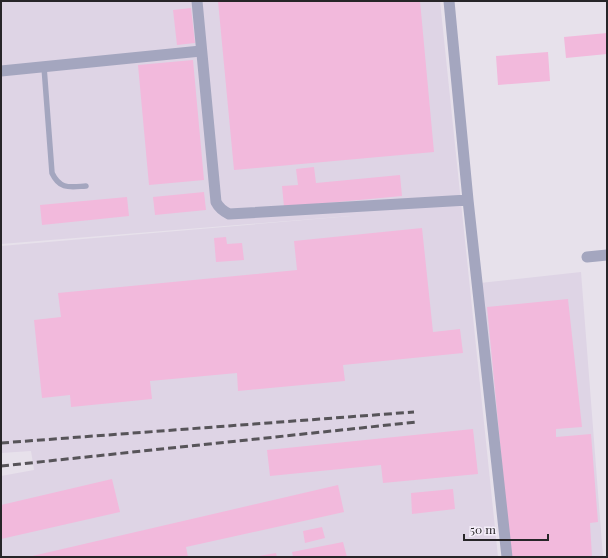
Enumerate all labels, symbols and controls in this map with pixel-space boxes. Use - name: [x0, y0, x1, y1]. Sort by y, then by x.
- scale bar: [464, 516, 548, 542]
- text: 50 m: [470, 521, 496, 537]

